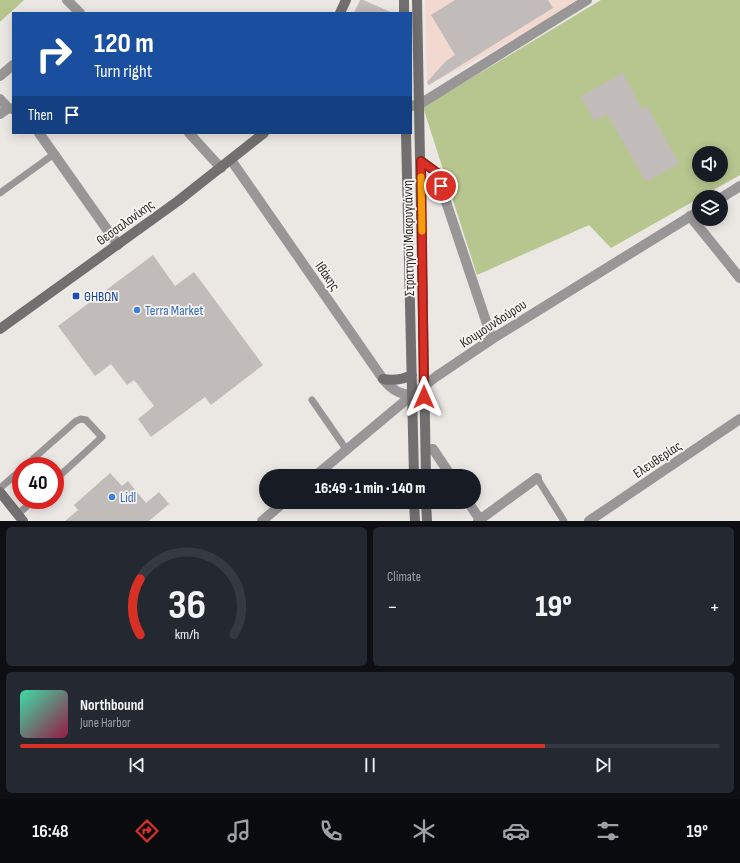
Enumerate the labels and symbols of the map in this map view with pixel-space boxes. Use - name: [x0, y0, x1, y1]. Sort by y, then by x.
- pin: [424, 169, 458, 203]
- street label: Στρατηγού Μακρυγιάννη: [399, 180, 418, 296]
- street label: Θεσσαλονίκης: [93, 196, 158, 249]
- street label: Ιθάκης: [312, 258, 344, 294]
- place label: ΘΗΒΩΝ: [84, 288, 118, 305]
- marker: ΘΗΒΩΝ: [71, 291, 81, 301]
- street label: Κουμουνδούρου: [457, 296, 530, 351]
- place label: Terra Market: [145, 302, 204, 319]
- marker: Terra Market: [132, 305, 142, 315]
- position arrow: [403, 376, 445, 418]
- street label: Ελευθερίας: [630, 437, 685, 482]
- speed limit sign: 40: [12, 457, 64, 509]
- place label: Lidl: [120, 489, 136, 506]
- marker: Lidl: [107, 492, 117, 502]

